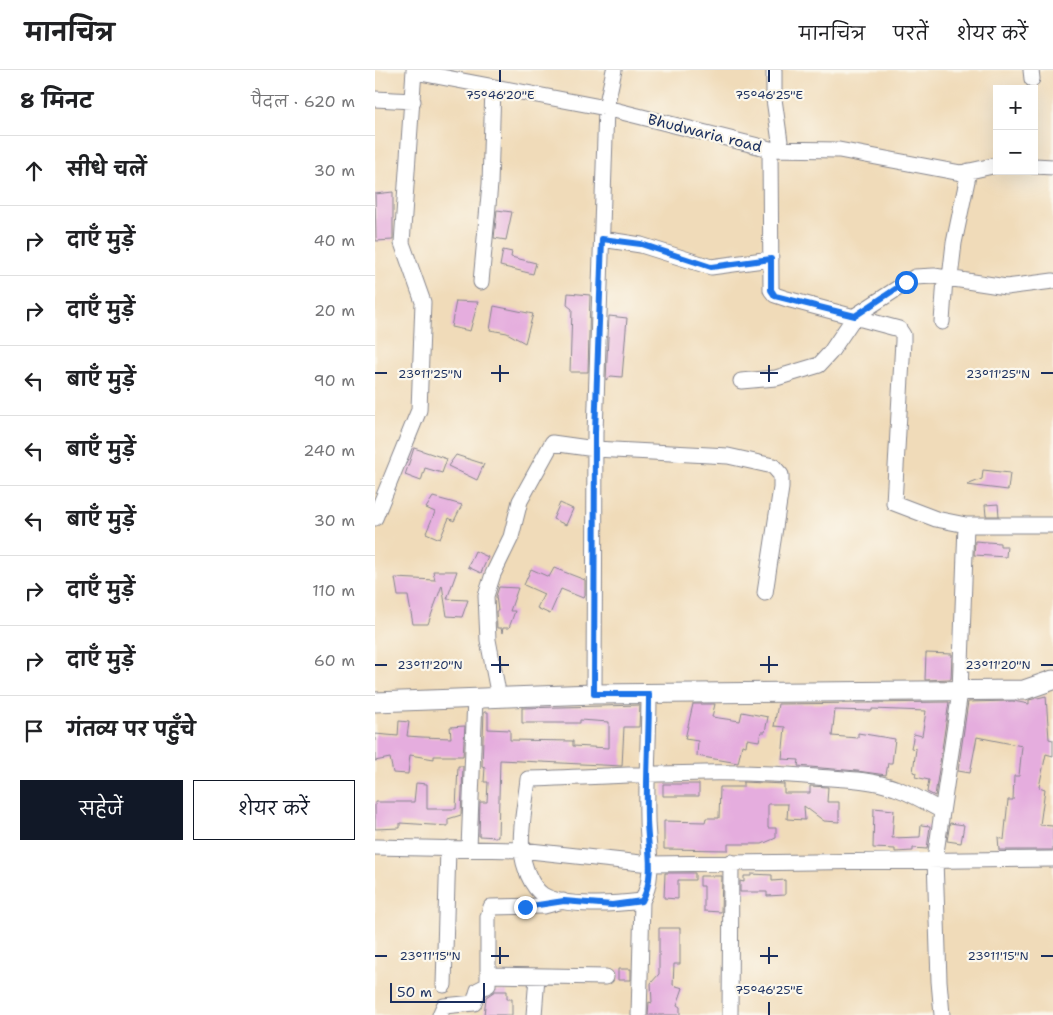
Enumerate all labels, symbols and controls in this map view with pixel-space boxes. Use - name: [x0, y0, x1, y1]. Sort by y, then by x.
- text: मानचित्र: [25, 17, 114, 49]
- text: मानचित्र: [799, 22, 865, 46]
- text: परतें: [893, 22, 928, 46]
- text: शेयर करें: [956, 22, 1028, 46]
- map controls: [993, 85, 1038, 175]
- button: +: [993, 85, 1038, 130]
- text: 8 मिनट: [20, 87, 93, 115]
- text: 75°46'20"E: [466, 87, 534, 103]
- text: 75°46'25"E: [735, 87, 803, 103]
- text: पैदल · 620 m: [251, 91, 355, 112]
- street label: Bhudwaria road: [646, 109, 765, 157]
- button: −: [993, 130, 1038, 175]
- icon: ahead: [20, 157, 48, 185]
- text: सीधे चलें: [67, 157, 146, 182]
- text: 30 m: [314, 160, 355, 181]
- icon: right: [20, 227, 48, 255]
- text: दाएँ मुड़ें: [67, 227, 135, 252]
- text: 40 m: [313, 230, 355, 251]
- route start: [895, 271, 918, 294]
- icon: right: [20, 297, 48, 325]
- text: दाएँ मुड़ें: [67, 297, 135, 322]
- text: 20 m: [314, 300, 355, 321]
- text: 23°11'25"N: [398, 366, 462, 382]
- text: 23°11'25"N: [966, 366, 1030, 382]
- icon: left: [20, 367, 48, 395]
- text: बाएँ मुड़ें: [67, 367, 135, 392]
- text: 90 m: [314, 370, 355, 391]
- icon: left: [20, 437, 48, 465]
- text: बाएँ मुड़ें: [67, 437, 135, 462]
- text: 240 m: [303, 440, 355, 461]
- icon: left: [20, 507, 48, 535]
- text: बाएँ मुड़ें: [67, 507, 135, 532]
- text: 30 m: [314, 510, 355, 531]
- icon: right: [20, 577, 48, 605]
- text: दाएँ मुड़ें: [67, 577, 135, 602]
- text: 110 m: [312, 580, 355, 601]
- icon: right: [20, 647, 48, 675]
- text: दाएँ मुड़ें: [67, 647, 135, 672]
- text: 60 m: [314, 650, 355, 671]
- text: 23°11'20"N: [397, 657, 463, 673]
- text: 23°11'20"N: [965, 657, 1031, 673]
- icon: arrive: [20, 717, 48, 745]
- text: गंतव्य पर पहुँचे: [67, 717, 196, 742]
- button: सहेजें: [20, 780, 183, 840]
- button: शेयर करें: [193, 780, 355, 840]
- route end: [514, 896, 537, 919]
- text: 23°11'15"N: [399, 948, 461, 964]
- text: 23°11'15"N: [967, 948, 1029, 964]
- scale bar: [390, 980, 485, 1003]
- text: 75°46'25"E: [735, 982, 803, 998]
- text: 50 m: [397, 983, 432, 1001]

